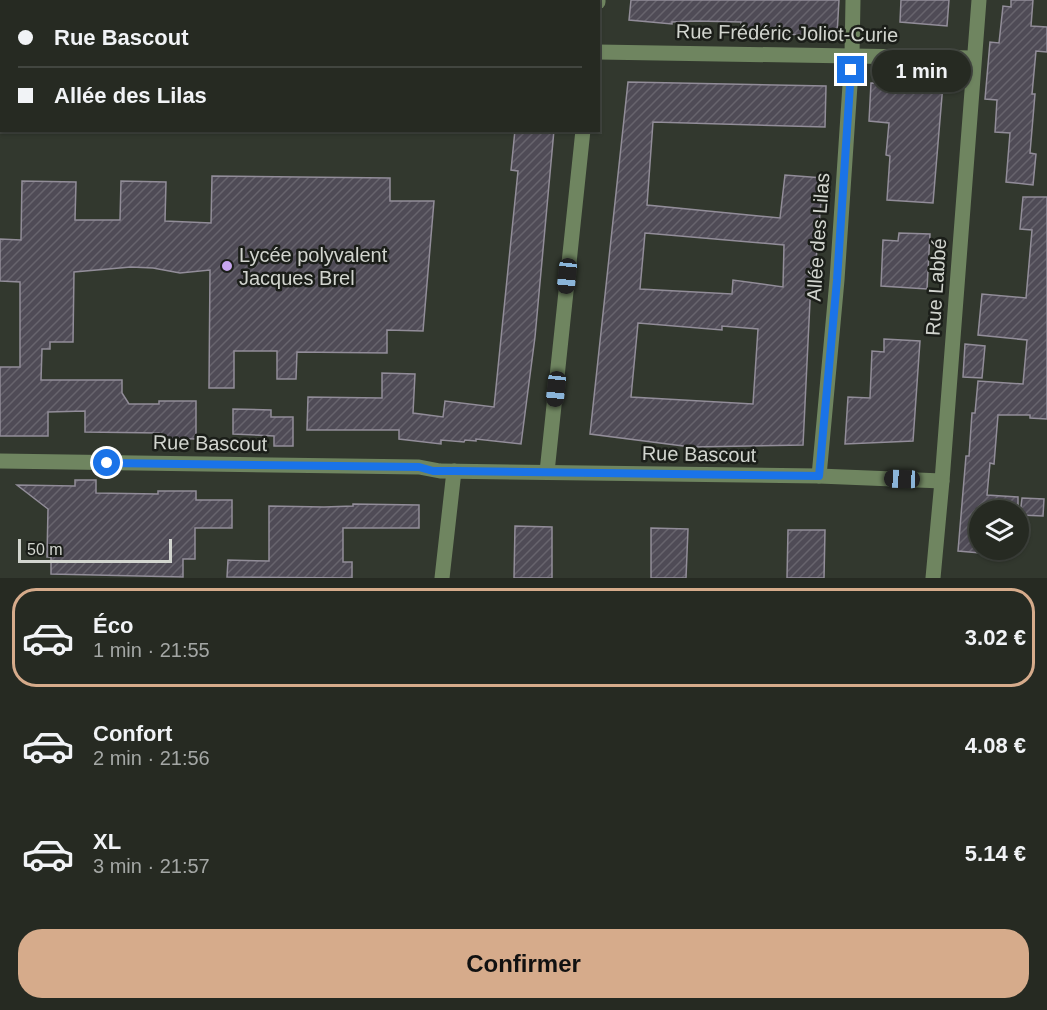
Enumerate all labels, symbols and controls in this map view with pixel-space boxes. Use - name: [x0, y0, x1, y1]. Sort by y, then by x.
- street label: Rue Frédéric Joliot-Curie: [676, 20, 898, 46]
- text: Rue Bascout: [54, 25, 188, 50]
- callout: 1 min: [872, 49, 971, 91]
- route end: [837, 56, 864, 83]
- text: 1 min: [895, 60, 948, 82]
- text: Allée des Lilas: [54, 83, 207, 108]
- street label: Allée des Lilas: [803, 172, 833, 302]
- street label: Rue Labbé: [922, 237, 950, 337]
- place label: Lycée polyvalent Jacques Brel: [239, 244, 388, 289]
- car: [556, 257, 578, 295]
- marker: Lycée polyvalent Jacques Brel: [220, 259, 234, 273]
- car: [545, 370, 567, 408]
- street label: Rue Bascout: [153, 431, 268, 455]
- street label: Rue Bascout: [642, 442, 757, 466]
- route start: [93, 449, 120, 476]
- car: [884, 469, 920, 489]
- map controls: [969, 500, 1029, 560]
- button: layers: [969, 500, 1029, 560]
- scale bar: [18, 536, 172, 564]
- text: 50 m: [27, 541, 63, 558]
- icon: car: [21, 611, 75, 665]
- text: Éco: [93, 613, 133, 638]
- text: 3.02 €: [965, 625, 1026, 650]
- text: 1 min · 21:55: [93, 639, 210, 661]
- icon: car: [21, 719, 75, 773]
- text: Confort: [93, 721, 172, 746]
- text: 4.08 €: [965, 733, 1026, 758]
- text: 2 min · 21:56: [93, 747, 210, 769]
- icon: car: [21, 827, 75, 881]
- text: XL: [93, 829, 121, 854]
- text: 5.14 €: [965, 841, 1026, 866]
- text: 3 min · 21:57: [93, 855, 210, 877]
- button: Confirmer: [18, 929, 1029, 998]

